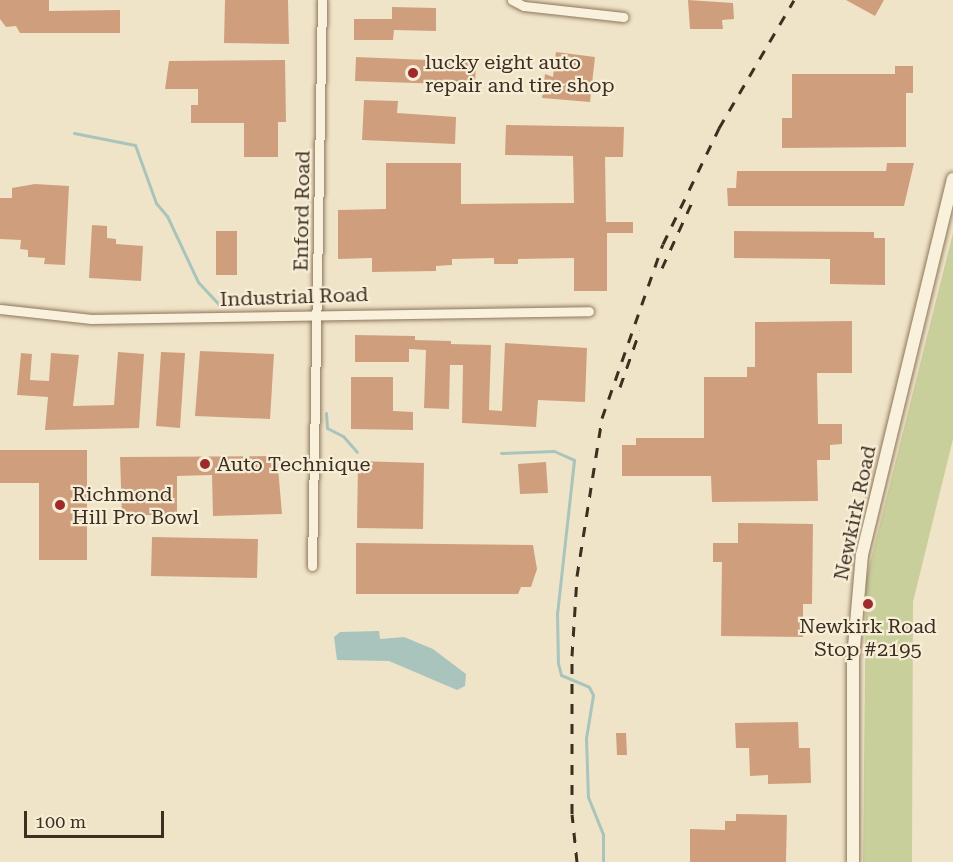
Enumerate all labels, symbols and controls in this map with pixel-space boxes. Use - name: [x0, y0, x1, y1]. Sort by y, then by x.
- place label: lucky eight auto repair and tire shop: [425, 50, 615, 97]
- marker: lucky eight auto repair and tire shop: [406, 66, 420, 80]
- street label: Enford Road: [289, 150, 315, 272]
- street label: Industrial Road: [219, 282, 369, 312]
- street label: Newkirk Road: [829, 443, 881, 583]
- place label: Auto Technique: [217, 452, 371, 476]
- marker: Auto Technique: [198, 457, 212, 471]
- place label: Richmond Hill Pro Bowl: [72, 482, 199, 529]
- marker: Richmond Hill Pro Bowl: [53, 498, 67, 512]
- marker: Newkirk Road Stop #2195: [861, 597, 875, 611]
- place label: Newkirk Road Stop #2195: [799, 614, 937, 661]
- scale bar: [27, 799, 166, 837]
- text: 100 m: [35, 811, 86, 832]

